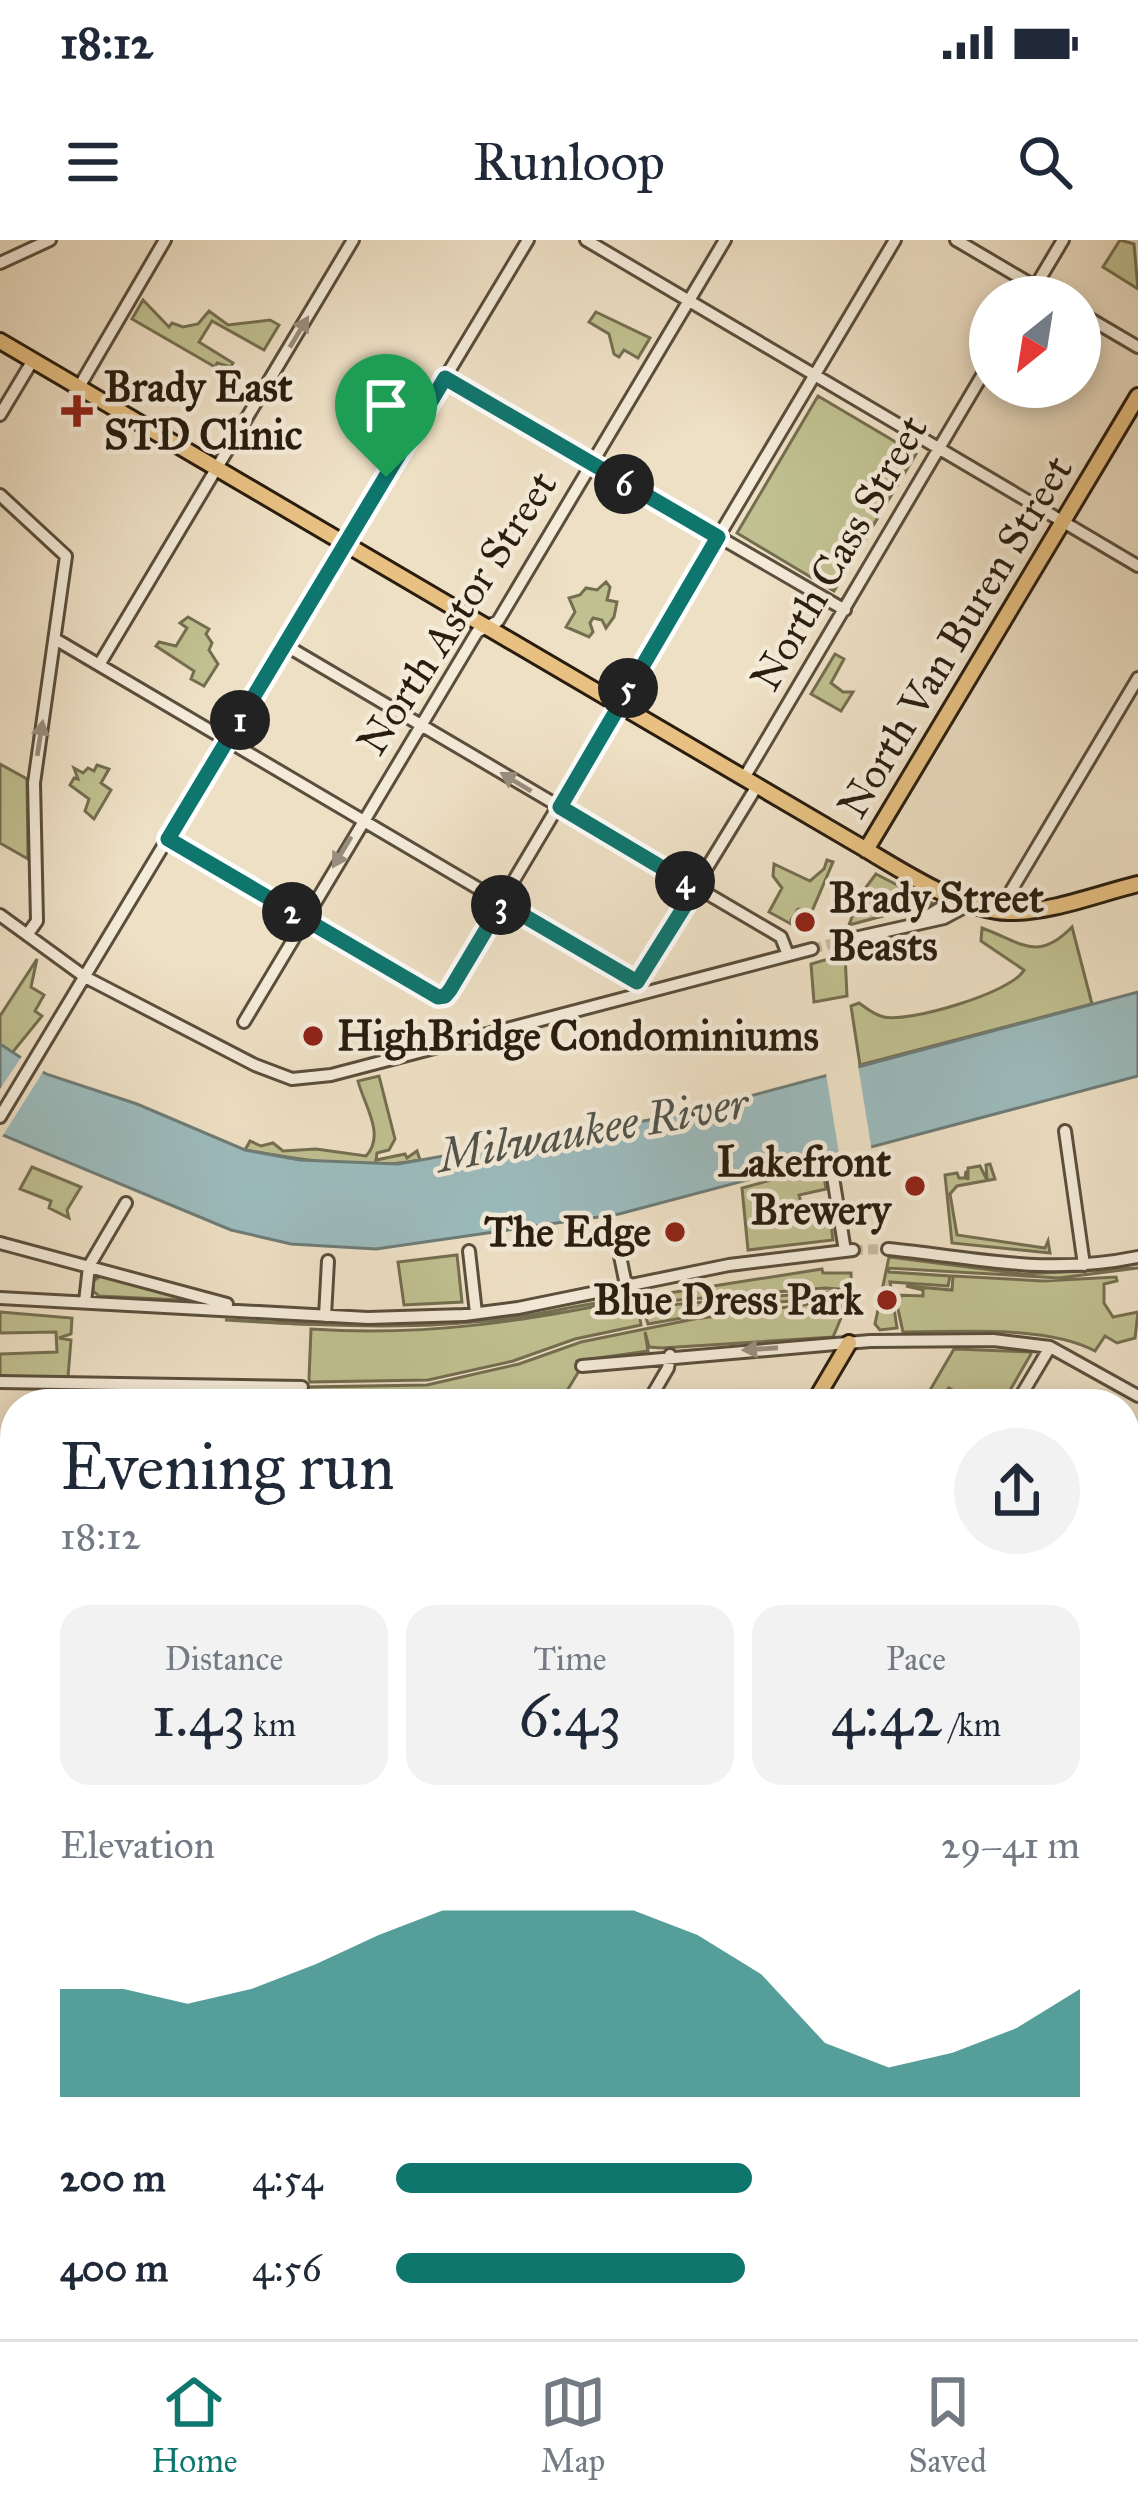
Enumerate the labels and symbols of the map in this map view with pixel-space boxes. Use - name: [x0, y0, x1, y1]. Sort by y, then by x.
- north arrow: [969, 276, 1101, 408]
- one-way arrow: [287, 315, 308, 349]
- pin: [335, 354, 437, 477]
- place label: Brady East STD Clinic: [104, 361, 303, 461]
- marker: Brady East STD Clinic: [61, 395, 93, 427]
- street label: North Cass Street: [739, 406, 939, 700]
- street label: North Van Buren Street: [826, 446, 1084, 828]
- pin: 6: [594, 454, 654, 514]
- street label: North Astor Street: [346, 461, 568, 765]
- pin: 5: [598, 658, 658, 718]
- pin: 1: [210, 690, 270, 750]
- one-way arrow: [31, 719, 50, 756]
- one-way arrow: [499, 772, 533, 793]
- one-way arrow: [332, 835, 353, 869]
- pin: 4: [655, 851, 715, 911]
- place label: Brady Street Beasts: [829, 872, 1044, 972]
- pin: 3: [471, 875, 531, 935]
- pin: 2: [262, 882, 322, 942]
- marker: Brady Street Beasts: [792, 909, 818, 935]
- place label: HighBridge Condominiums: [337, 1010, 819, 1062]
- marker: HighBridge Condominiums: [300, 1023, 326, 1049]
- water label: Milwaukee River: [430, 1074, 755, 1184]
- place label: Lakefront Brewery: [717, 1136, 892, 1236]
- marker: Lakefront Brewery: [902, 1173, 928, 1199]
- place label: The Edge: [484, 1206, 651, 1258]
- marker: The Edge: [662, 1219, 688, 1245]
- place label: Blue Dress Park: [593, 1274, 864, 1326]
- marker: Blue Dress Park: [874, 1287, 900, 1313]
- one-way arrow: [740, 1340, 778, 1359]

